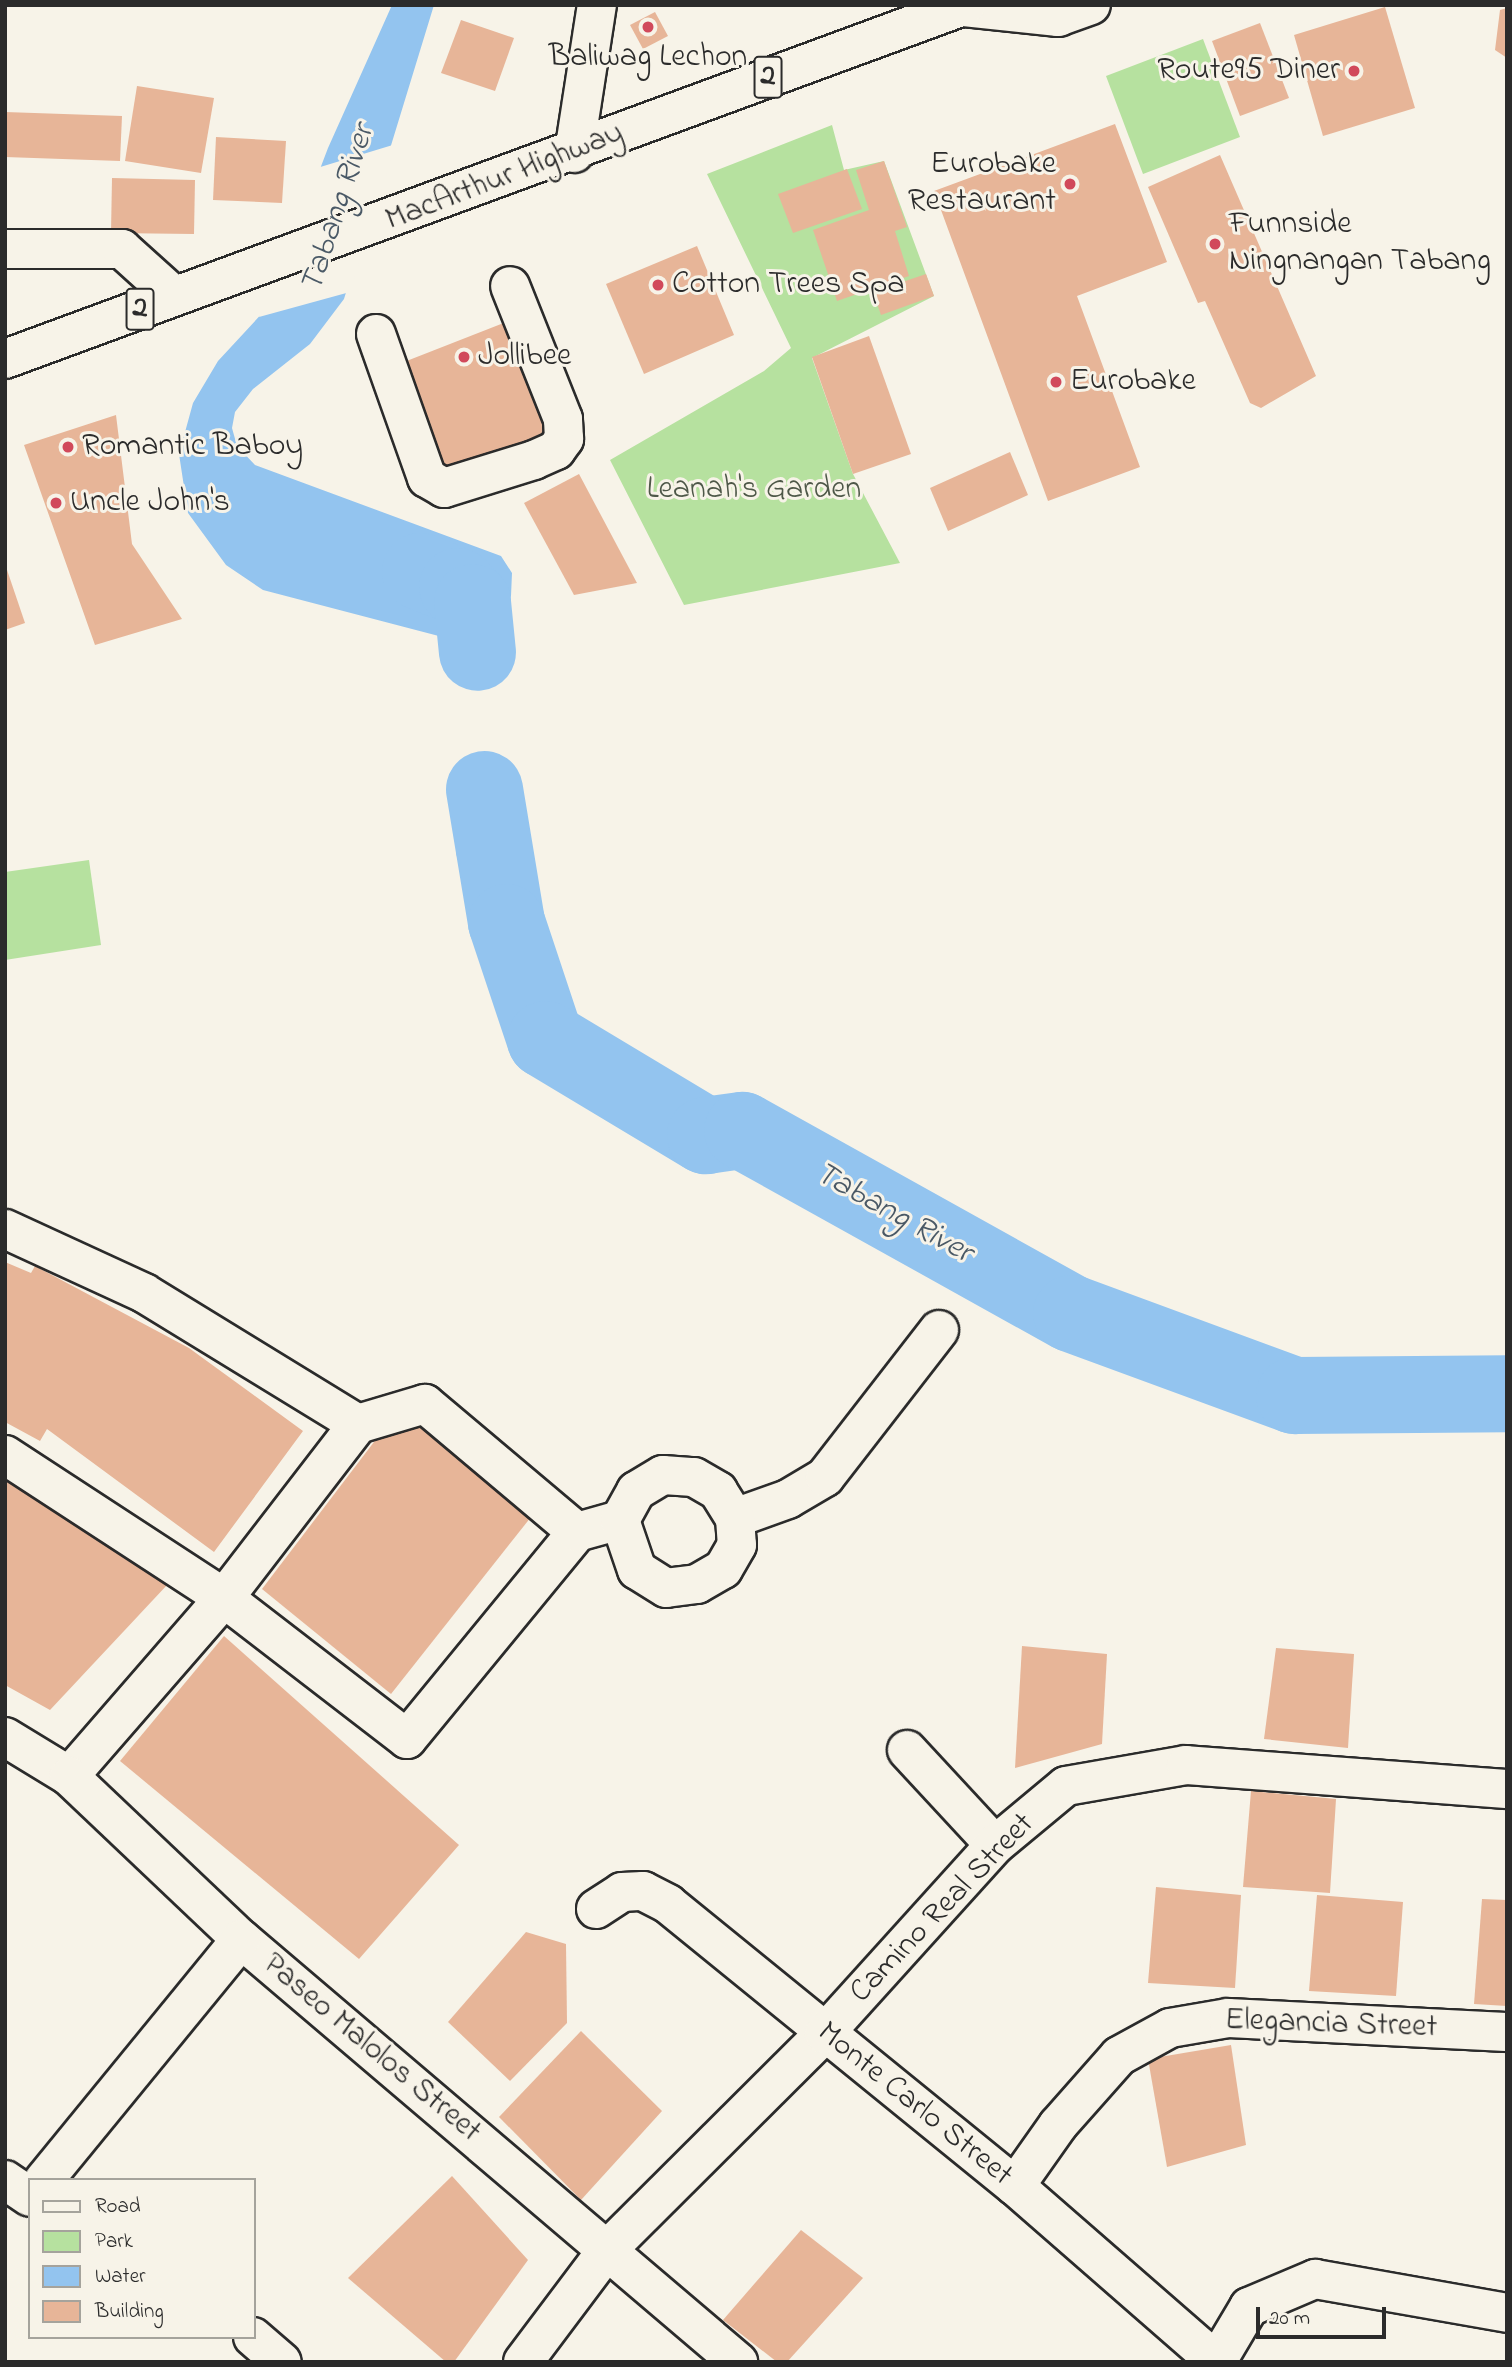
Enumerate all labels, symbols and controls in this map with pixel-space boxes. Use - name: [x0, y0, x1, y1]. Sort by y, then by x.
- marker: Baliwag Lechon: [640, 19, 656, 35]
- place label: Baliwag Lechon: [549, 39, 747, 77]
- road number: 2: [752, 50, 784, 104]
- place label: Route95 Diner: [1157, 52, 1340, 90]
- marker: Route95 Diner: [1346, 63, 1362, 79]
- street label: MacArthur Highway: [381, 115, 629, 241]
- water label: Tabang River: [293, 120, 385, 298]
- place label: Eurobake Restaurant: [908, 147, 1056, 222]
- marker: Eurobake Restaurant: [1062, 176, 1078, 192]
- place label: Funnside Ningnangan Tabang: [1229, 207, 1491, 282]
- marker: Funnside Ningnangan Tabang: [1207, 236, 1223, 252]
- place label: Cotton Trees Spa: [672, 266, 905, 304]
- marker: Cotton Trees Spa: [650, 277, 666, 293]
- road number: 2: [124, 282, 156, 336]
- place label: Jollibee: [478, 338, 571, 376]
- marker: Jollibee: [456, 349, 472, 365]
- place label: Eurobake: [1070, 363, 1196, 401]
- marker: Eurobake: [1048, 374, 1064, 390]
- place label: Romantic Baboy: [82, 428, 303, 466]
- marker: Romantic Baboy: [60, 439, 76, 455]
- park label: Leanah's Garden: [647, 471, 861, 509]
- place label: Uncle John's: [70, 484, 230, 522]
- marker: Uncle John's: [48, 495, 64, 511]
- water label: Tabang River: [807, 1154, 979, 1274]
- street label: Camino Real Street: [843, 1806, 1043, 2012]
- street label: Paseo Malolos Street: [254, 1946, 488, 2152]
- street label: Elegancia Street: [1224, 2002, 1438, 2048]
- street label: Monte Carlo Street: [809, 2014, 1019, 2196]
- legend: [28, 2178, 256, 2339]
- text: Road: [95, 2192, 141, 2222]
- text: Park: [95, 2227, 133, 2257]
- text: Water: [95, 2262, 146, 2292]
- scale bar: [1260, 2294, 1390, 2338]
- text: Building: [95, 2297, 164, 2327]
- text: 20 m: [1269, 2304, 1310, 2334]

